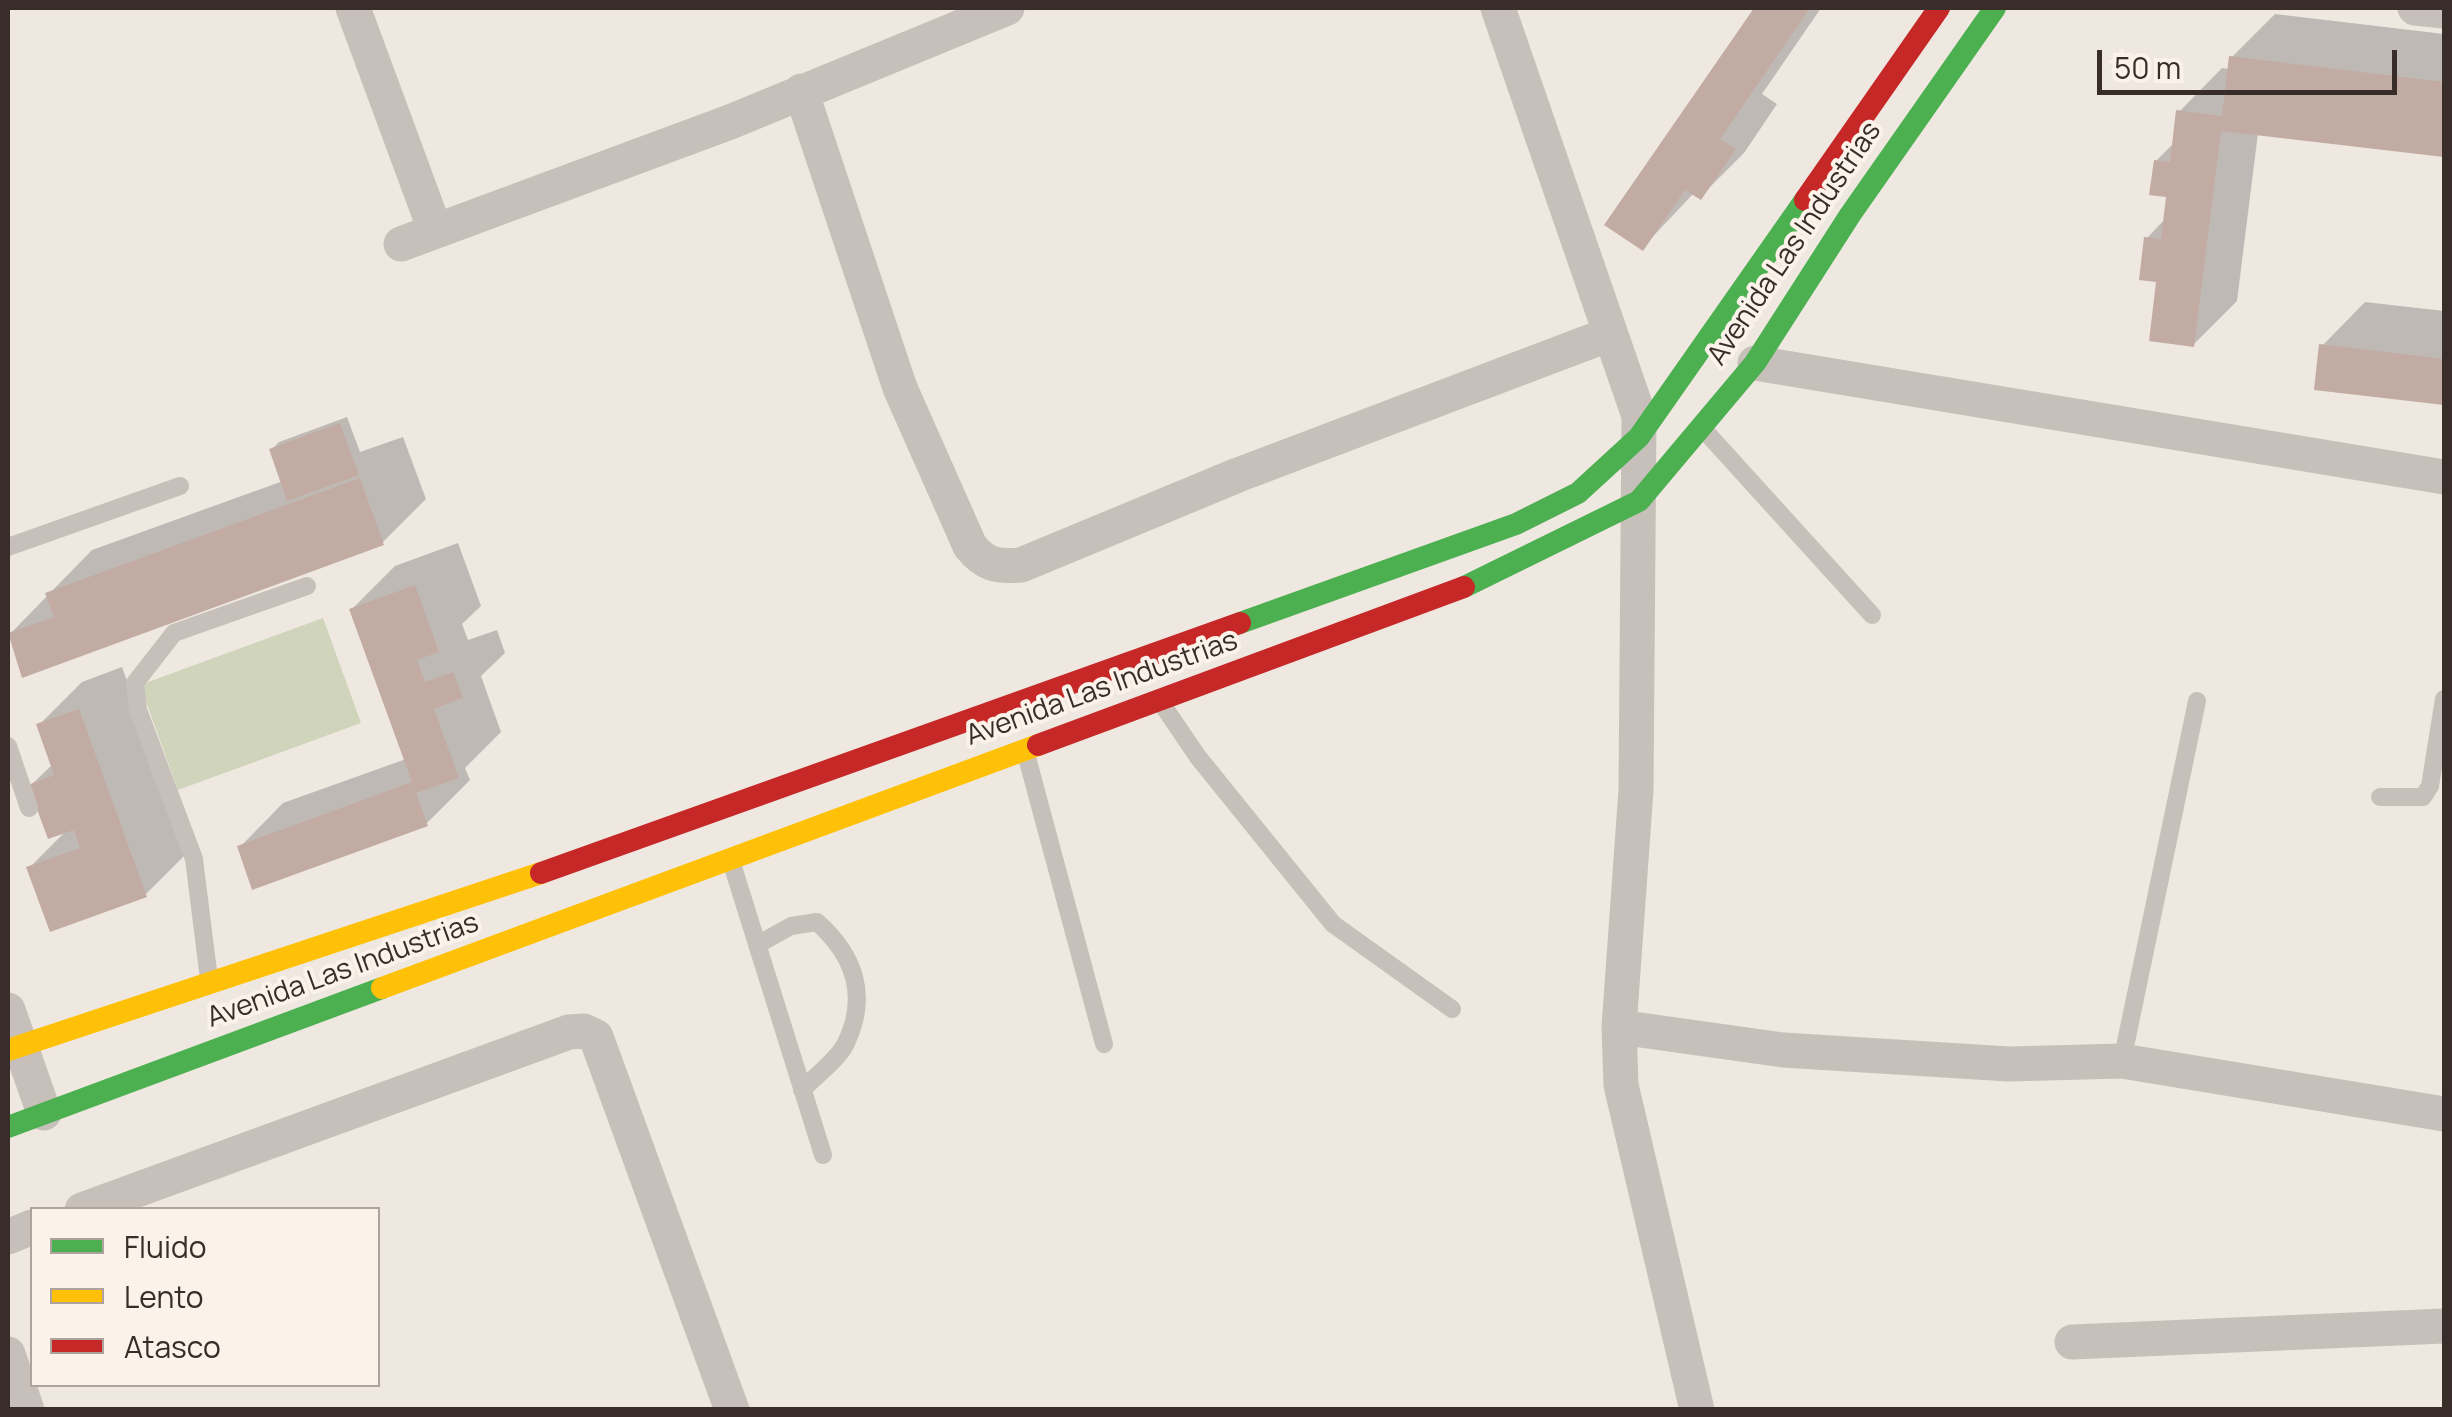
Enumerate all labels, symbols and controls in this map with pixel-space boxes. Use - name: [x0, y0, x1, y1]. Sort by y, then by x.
- scale bar: [2102, 30, 2402, 92]
- text: 50 m: [2114, 47, 2181, 88]
- street label: Avenida Las Industrias: [1701, 116, 1889, 372]
- street label: Avenida Las Industrias: [962, 624, 1242, 754]
- street label: Avenida Las Industrias: [203, 906, 483, 1036]
- legend: [30, 1207, 380, 1387]
- text: Fluido: [124, 1226, 206, 1267]
- text: Lento: [124, 1276, 203, 1317]
- text: Atasco: [124, 1326, 221, 1367]

